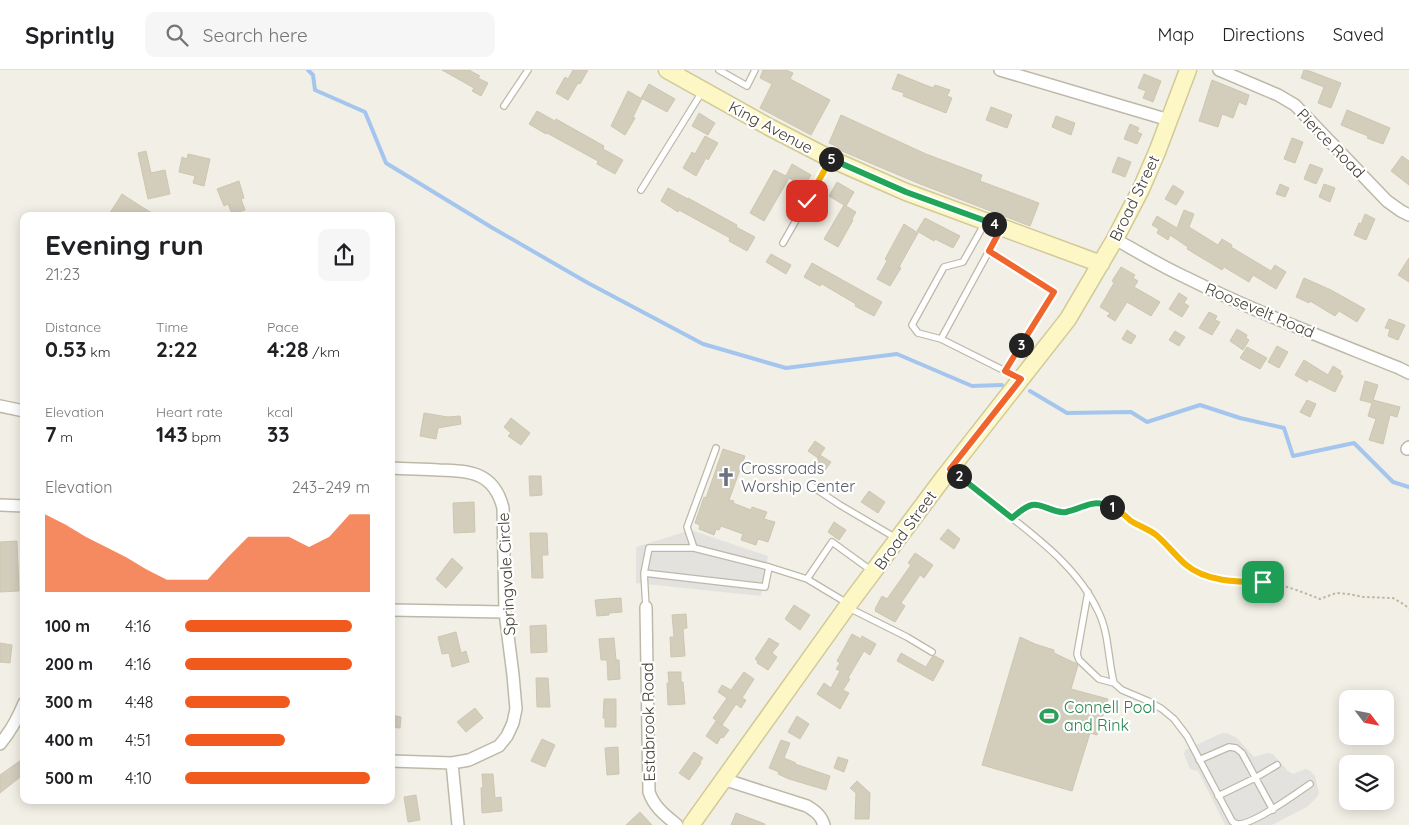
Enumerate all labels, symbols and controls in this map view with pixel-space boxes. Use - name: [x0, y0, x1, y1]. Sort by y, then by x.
- search box: [145, 12, 495, 57]
- text: Sprintly: [25, 20, 115, 50]
- icon: search: [163, 21, 191, 49]
- text: Search here: [203, 23, 308, 47]
- text: Map: [1157, 23, 1194, 46]
- text: Directions: [1222, 23, 1305, 46]
- text: Saved: [1333, 23, 1384, 46]
- street label: King Avenue: [725, 96, 817, 158]
- street label: Pierce Road: [1293, 104, 1369, 182]
- pin: 5: [818, 146, 844, 172]
- text: 5: [827, 150, 836, 168]
- street label: Broad Street: [1105, 152, 1163, 244]
- pin: [786, 180, 828, 222]
- icon: check: [793, 187, 821, 215]
- pin: 4: [982, 212, 1006, 236]
- text: 4: [990, 215, 999, 233]
- text: Evening run: [45, 227, 204, 262]
- button: share: [318, 229, 370, 281]
- text: 21:23: [45, 264, 80, 284]
- street label: Roosevelt Road: [1202, 278, 1318, 342]
- text: Distance: [45, 318, 101, 336]
- text: Time: [156, 318, 188, 336]
- text: Pace: [267, 318, 299, 336]
- pin: 3: [1008, 332, 1034, 358]
- text: 0.53: [45, 336, 87, 362]
- text: 2:22: [156, 336, 198, 362]
- text: 4:28: [267, 336, 309, 362]
- text: 3: [1018, 336, 1025, 354]
- text: km: [87, 343, 111, 361]
- text: /km: [309, 343, 340, 361]
- text: Elevation: [45, 403, 104, 421]
- text: Heart rate: [156, 403, 223, 421]
- text: kcal: [267, 403, 293, 421]
- text: 7: [45, 421, 57, 447]
- text: 143: [156, 421, 188, 447]
- text: 33: [267, 421, 290, 447]
- text: m: [57, 428, 73, 446]
- text: bpm: [188, 428, 221, 446]
- place label: Crossroads Worship Center: [741, 458, 855, 496]
- pin: 2: [946, 464, 972, 488]
- church icon: Crossroads Worship Center: [715, 466, 737, 488]
- text: 2: [956, 467, 963, 485]
- text: Elevation: [45, 477, 112, 497]
- text: 243–249 m: [292, 477, 370, 497]
- street label: Broad Street: [869, 486, 941, 574]
- pin: 1: [1100, 494, 1124, 520]
- text: 1: [1110, 498, 1115, 516]
- street label: Springvale Circle: [493, 512, 519, 636]
- pin: [1242, 561, 1284, 603]
- icon: arrive: [1249, 568, 1277, 596]
- text: 100 m: [45, 616, 90, 636]
- text: 4:16: [125, 616, 151, 636]
- text: 200 m: [45, 654, 93, 674]
- text: 4:16: [125, 654, 151, 674]
- street label: Estabrook Road: [637, 662, 659, 782]
- north arrow: [1339, 690, 1394, 745]
- map controls: [1339, 690, 1394, 810]
- text: 300 m: [45, 692, 92, 712]
- text: 4:48: [125, 692, 154, 712]
- place label: Connell Pool and Rink: [1064, 697, 1156, 735]
- sports icon: Connell Pool and Rink: [1038, 705, 1060, 727]
- text: 400 m: [45, 730, 93, 750]
- text: 4:51: [125, 730, 151, 750]
- button: layers: [1339, 755, 1394, 810]
- text: 500 m: [45, 768, 93, 788]
- text: 4:10: [125, 768, 152, 788]

